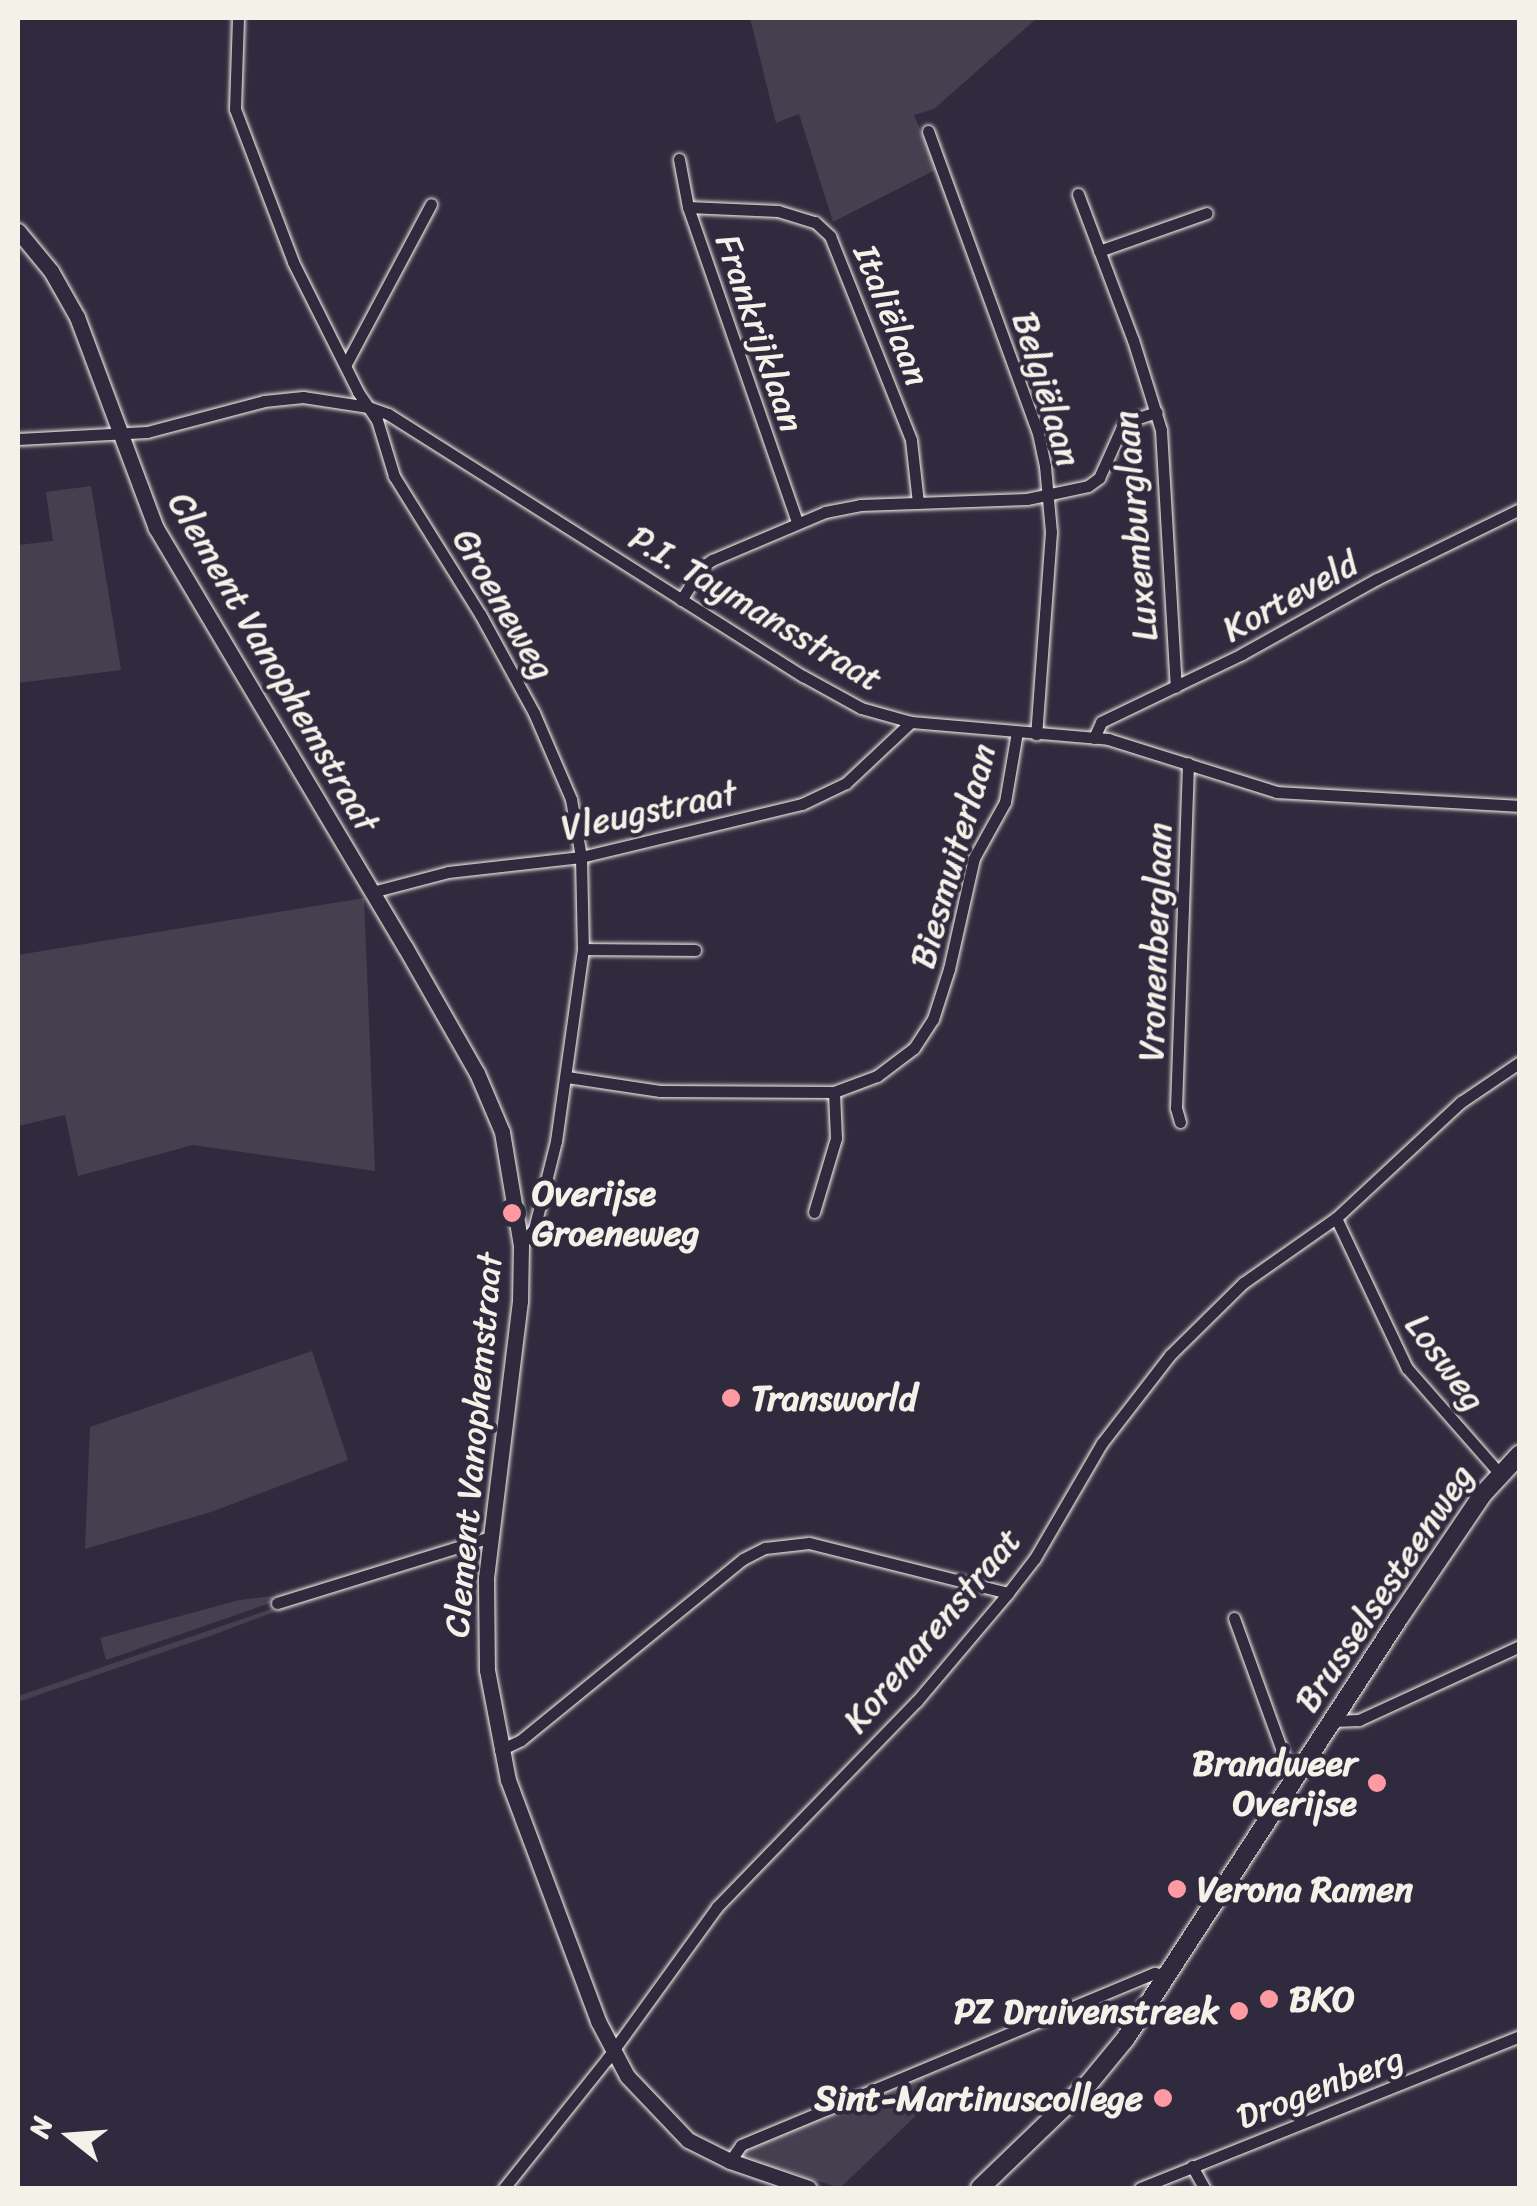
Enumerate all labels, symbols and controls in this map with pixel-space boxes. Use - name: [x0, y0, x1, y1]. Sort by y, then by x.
- street label: Frankrijklaan: [707, 229, 813, 437]
- street label: Italiëlaan: [845, 238, 939, 392]
- street label: Belgiëlaan: [1004, 307, 1090, 471]
- street label: Luxemburglaan: [1104, 409, 1166, 643]
- street label: Clement Vanophemstraat: [159, 484, 389, 840]
- street label: P.I. Taymansstraat: [622, 516, 890, 700]
- street label: Groeneweg: [444, 521, 564, 687]
- street label: Korteveld: [1215, 542, 1365, 650]
- street label: Biesmuiterlaan: [901, 739, 1005, 973]
- street label: Vleugstraat: [557, 771, 741, 849]
- street label: Vronenberglaan: [1130, 822, 1180, 1062]
- place label: Overijse Groeneweg: [532, 1172, 700, 1254]
- marker: Overijse Groeneweg: [501, 1202, 523, 1224]
- street label: Clement Vanophemstraat: [435, 1251, 511, 1639]
- street label: Losweg: [1397, 1305, 1495, 1419]
- place label: Transworld: [751, 1377, 917, 1419]
- marker: Transworld: [720, 1387, 742, 1409]
- street label: Brusselsesteenweg: [1286, 1456, 1482, 1720]
- street label: Korenarenstraat: [834, 1519, 1030, 1741]
- place label: Brandweer Overijse: [1192, 1742, 1357, 1824]
- marker: Brandweer Overijse: [1366, 1772, 1388, 1794]
- place label: Verona Ramen: [1197, 1868, 1413, 1910]
- marker: Verona Ramen: [1166, 1878, 1188, 1900]
- place label: BKO: [1289, 1978, 1355, 2020]
- marker: BKO: [1258, 1988, 1280, 2010]
- place label: PZ Druivenstreek: [954, 1990, 1219, 2032]
- marker: PZ Druivenstreek: [1228, 2000, 1250, 2022]
- street label: Drogenberg: [1230, 2036, 1410, 2138]
- place label: Sint-Martinuscollege: [814, 2077, 1143, 2119]
- north arrow: [20, 2086, 120, 2186]
- marker: Sint-Martinuscollege: [1152, 2087, 1174, 2109]
- text: N: [15, 2111, 67, 2144]

